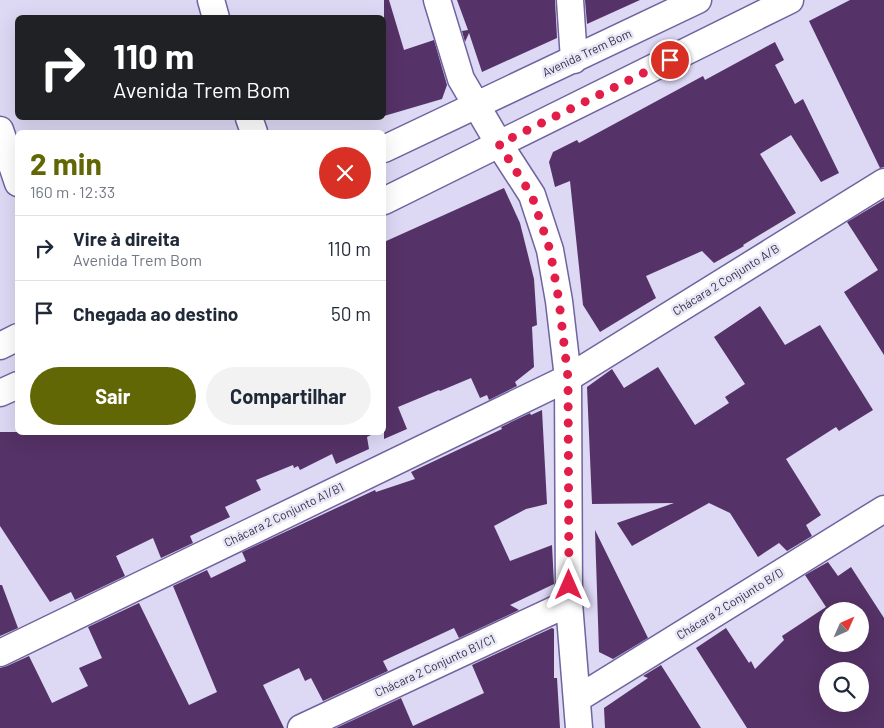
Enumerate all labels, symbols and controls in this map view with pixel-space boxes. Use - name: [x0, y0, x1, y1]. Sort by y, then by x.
- street label: Avenida Trem Bom: [540, 25, 633, 79]
- text: 110 m: [113, 34, 194, 76]
- icon: right: [30, 35, 95, 100]
- pin: [649, 39, 691, 81]
- icon: arrive: [656, 46, 684, 74]
- text: Avenida Trem Bom: [113, 76, 290, 102]
- text: 2 min: [30, 145, 102, 181]
- button: close: [319, 147, 371, 199]
- text: 160 m · 12:33: [30, 182, 115, 201]
- text: Vire à direita: [73, 227, 180, 250]
- icon: right: [30, 234, 58, 262]
- text: 110 m: [327, 237, 371, 260]
- street label: Chácara 2 Conjunto A/B: [670, 241, 781, 318]
- text: Avenida Trem Bom: [73, 250, 202, 269]
- icon: arrive: [30, 299, 58, 327]
- text: Chegada ao destino: [73, 302, 238, 325]
- text: 50 m: [331, 302, 371, 325]
- button: Sair: [30, 367, 196, 425]
- button: Compartilhar: [206, 367, 371, 425]
- street label: Chácara 2 Conjunto A1/B1: [222, 479, 346, 549]
- position arrow: [542, 558, 594, 610]
- street label: Chácara 2 Conjunto B/D: [674, 565, 785, 642]
- north arrow: [819, 602, 869, 652]
- map controls: [819, 602, 869, 712]
- street label: Chácara 2 Conjunto B1/C1: [372, 631, 497, 699]
- button: search: [819, 662, 869, 712]

